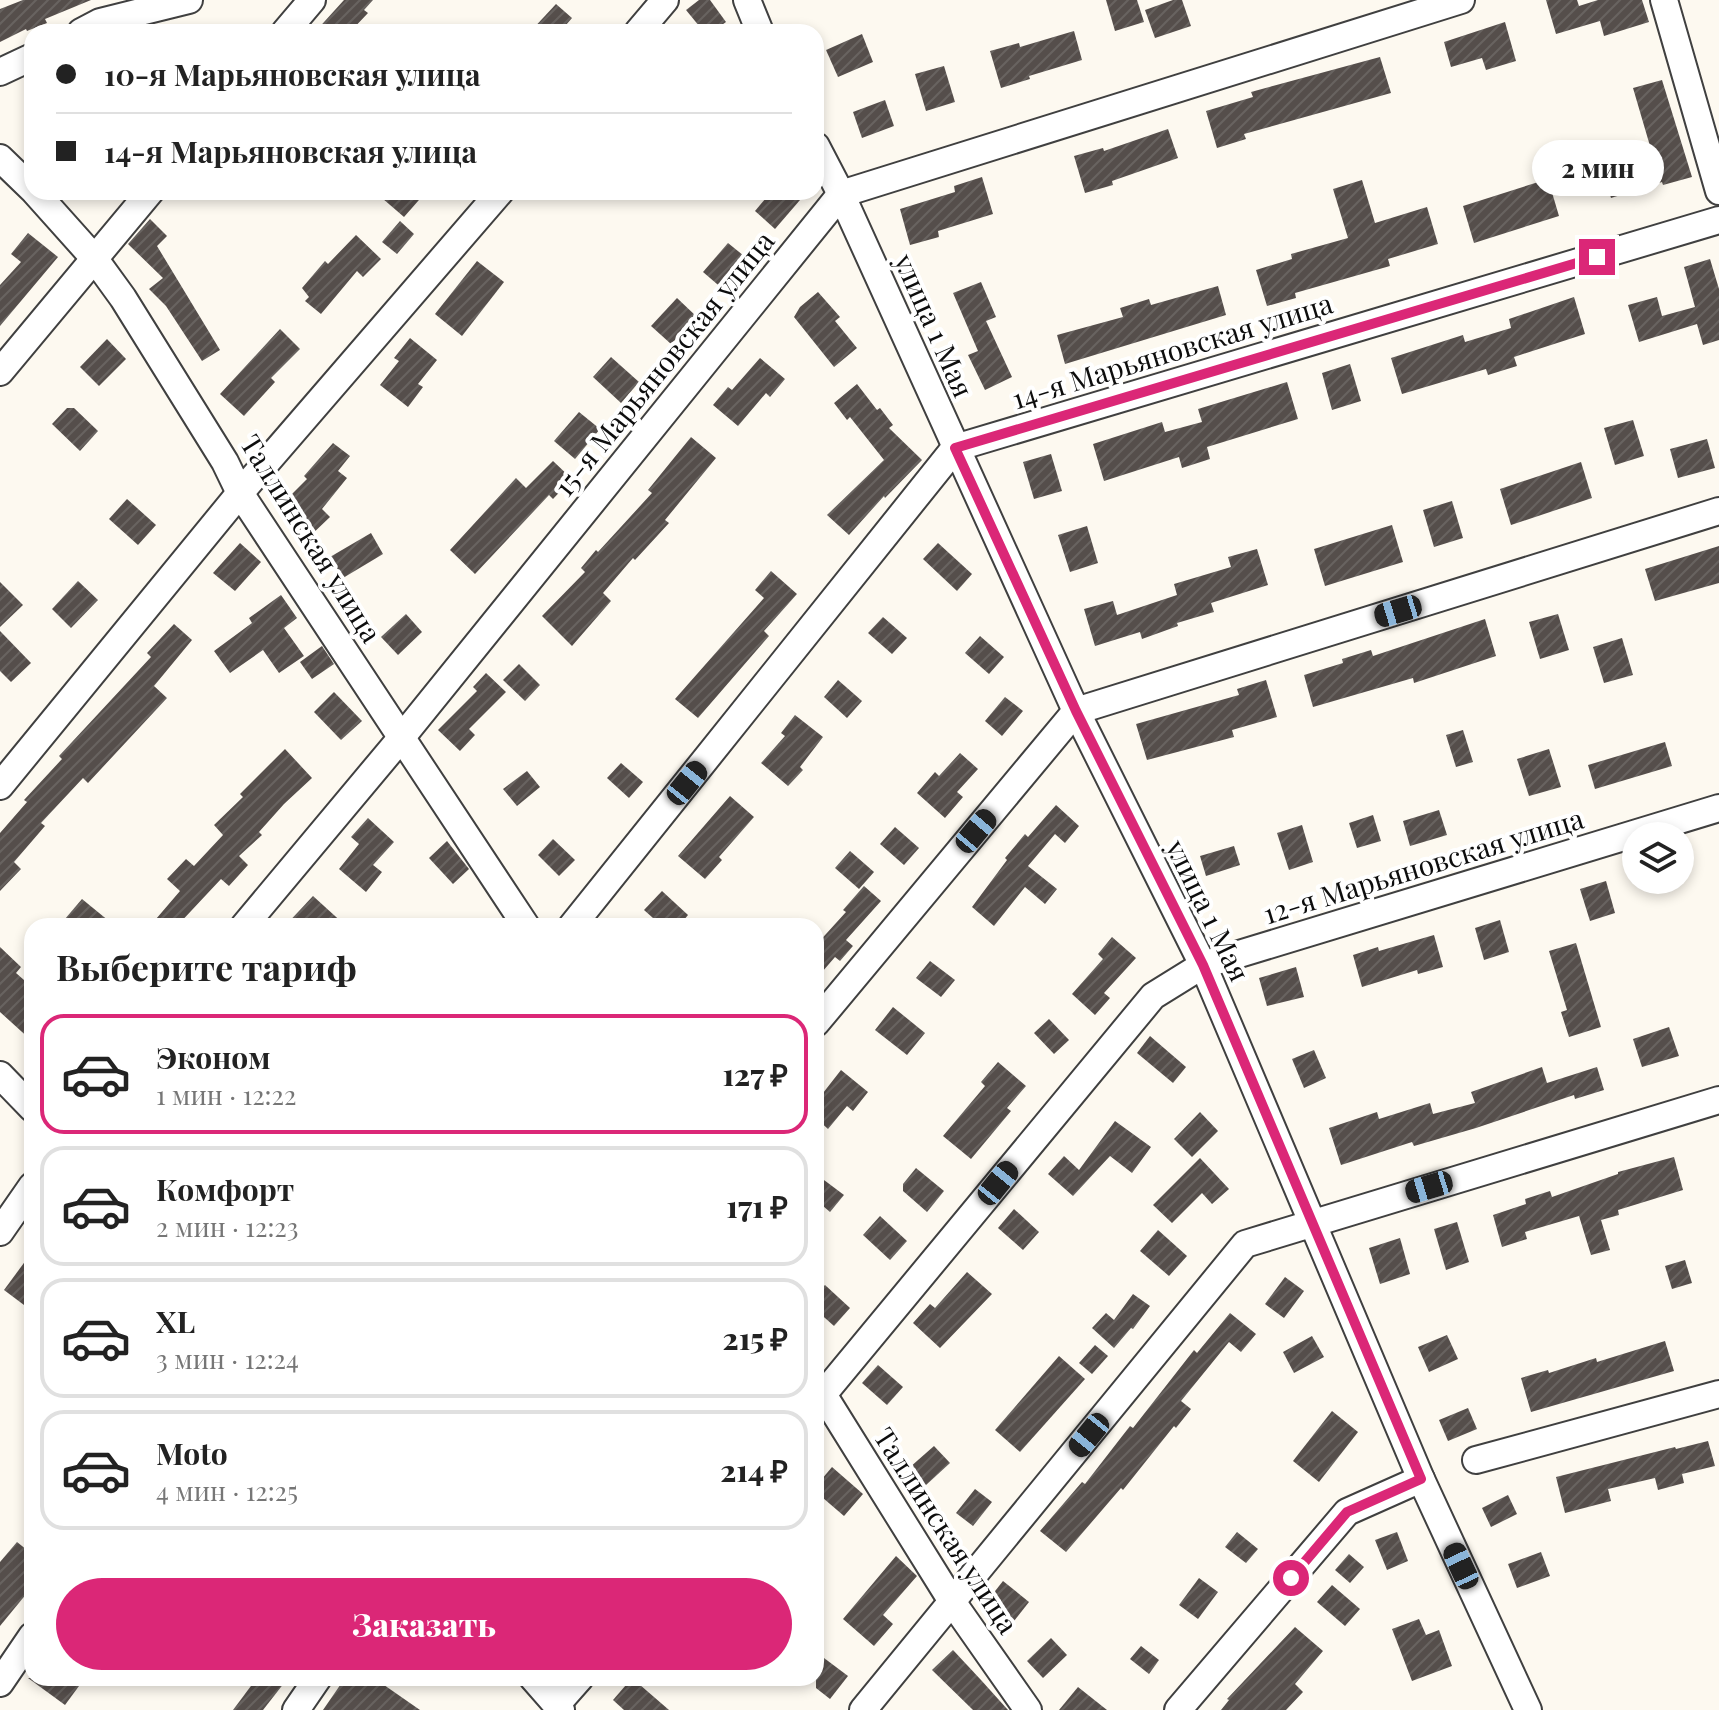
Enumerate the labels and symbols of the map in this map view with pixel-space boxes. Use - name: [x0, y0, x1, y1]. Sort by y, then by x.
- callout: 2 мин: [1531, 141, 1663, 197]
- street label: 15-я Марьяновская улица: [545, 223, 781, 503]
- route end: [1579, 239, 1615, 275]
- street label: улица 1 Мая: [887, 247, 983, 402]
- street label: 14-я Марьяновская улица: [1007, 284, 1337, 416]
- street label: Таллинская улица: [233, 427, 391, 649]
- car: [1372, 593, 1424, 629]
- car: [663, 757, 711, 809]
- street label: 12-я Марьяновская улица: [1258, 799, 1588, 931]
- car: [951, 805, 1001, 857]
- street label: улица 1 Мая: [1158, 832, 1259, 987]
- car: [974, 1157, 1022, 1209]
- car: [1403, 1169, 1455, 1205]
- car: [1065, 1409, 1113, 1461]
- street label: Таллинская улица: [867, 1420, 1027, 1640]
- car: [1440, 1539, 1482, 1593]
- route start: [1273, 1560, 1309, 1596]

